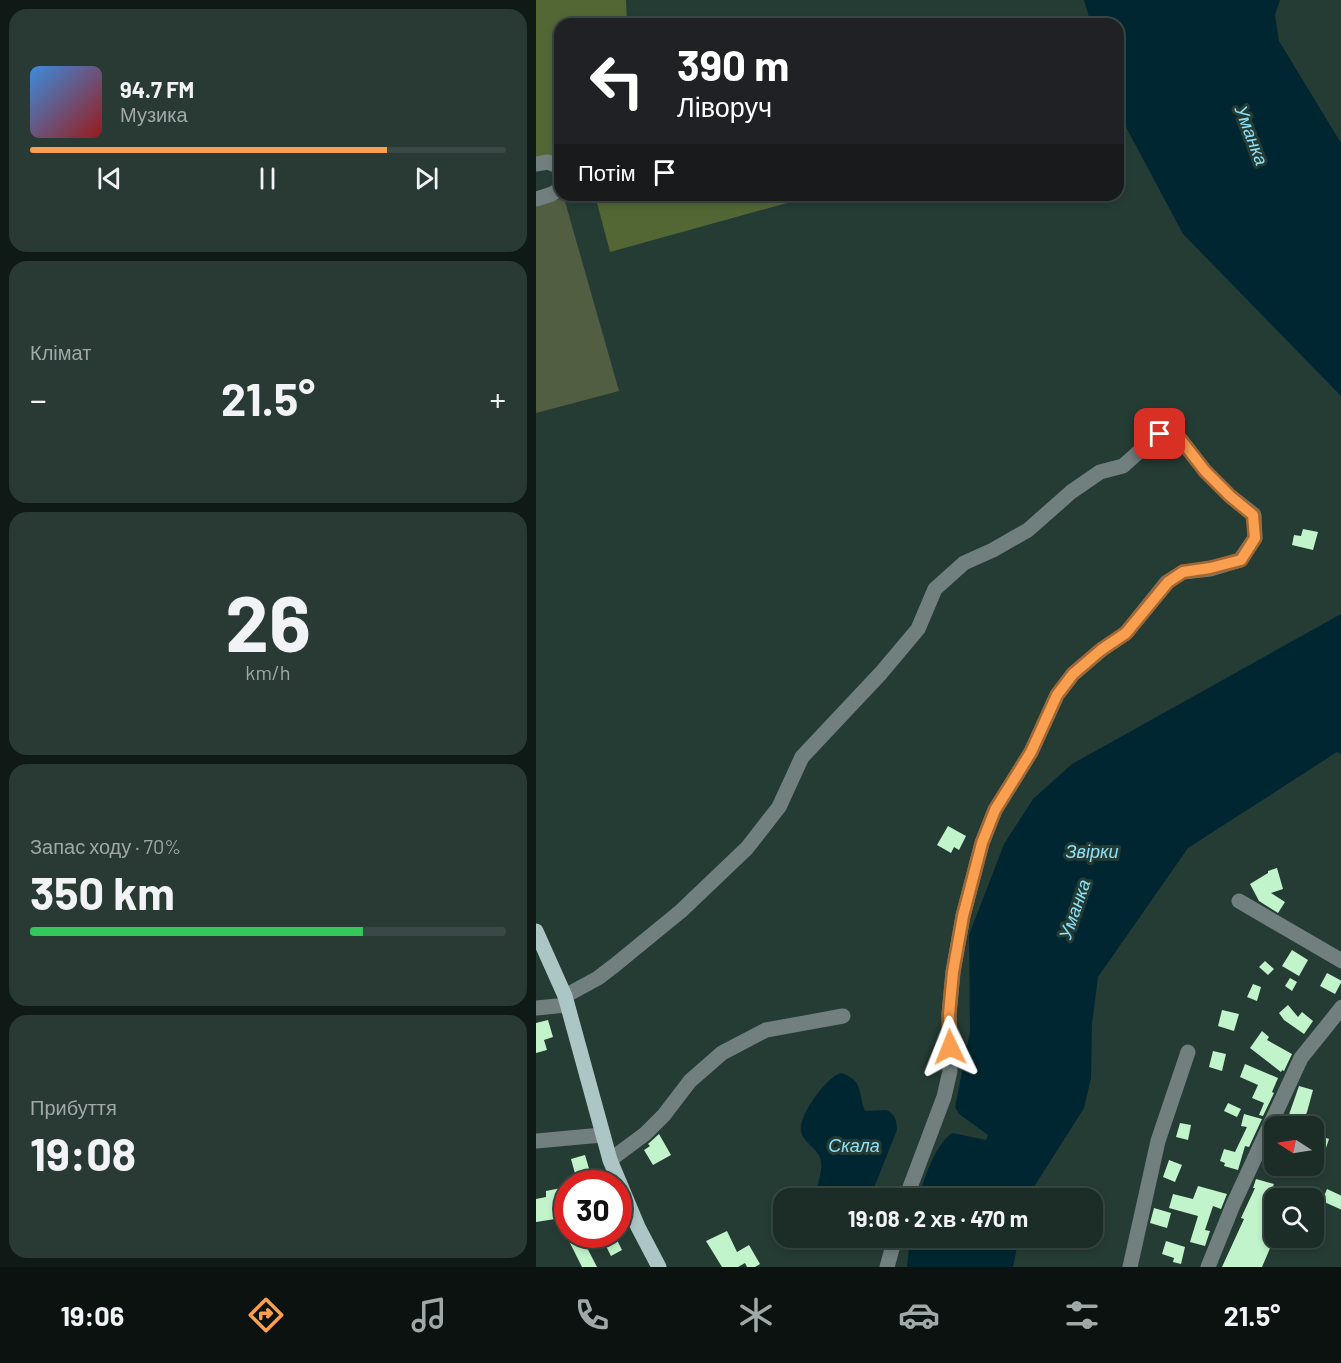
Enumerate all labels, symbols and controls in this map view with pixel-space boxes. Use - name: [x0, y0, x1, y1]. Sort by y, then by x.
- text: 390 m: [677, 39, 789, 89]
- icon: left: [578, 42, 656, 120]
- text: 94.7 FM: [120, 76, 194, 102]
- text: Ліворуч: [677, 90, 772, 122]
- water label: Уманка: [1230, 101, 1273, 168]
- text: Музика: [120, 102, 188, 126]
- icon: arrive: [648, 156, 681, 189]
- text: Потім: [578, 159, 636, 185]
- icon: previous: [93, 162, 126, 195]
- icon: pause: [251, 162, 284, 195]
- icon: next: [410, 162, 443, 195]
- text: Клімат: [30, 340, 91, 364]
- text: 21.5°: [221, 371, 315, 425]
- text: −: [30, 379, 47, 419]
- text: +: [490, 379, 506, 419]
- pin: [1134, 408, 1185, 459]
- icon: arrive: [1143, 417, 1176, 450]
- text: 26: [225, 574, 311, 668]
- text: km/h: [245, 660, 291, 684]
- text: Запас ходу · 70%: [30, 834, 181, 858]
- water label: Звірки: [1066, 840, 1118, 862]
- text: 350 km: [30, 865, 175, 919]
- water label: Уманка: [1053, 876, 1095, 943]
- position arrow: [918, 1015, 982, 1079]
- text: Прибуття: [30, 1095, 117, 1119]
- north arrow: [1264, 1116, 1324, 1176]
- map controls: [1264, 1116, 1324, 1248]
- text: 19:08: [30, 1126, 136, 1180]
- water label: Скала: [828, 1134, 880, 1156]
- speed limit sign: 30: [554, 1170, 632, 1248]
- button: search: [1264, 1188, 1324, 1248]
- text: 19:08 · 2 хв · 470 m: [848, 1205, 1028, 1231]
- icon: directions: [245, 1294, 287, 1336]
- icon: music: [408, 1294, 450, 1336]
- icon: phone: [571, 1294, 613, 1336]
- icon: climate: [735, 1294, 777, 1336]
- icon: car: [898, 1294, 940, 1336]
- icon: filters: [1061, 1294, 1103, 1336]
- text: 19:06: [61, 1299, 124, 1331]
- text: 21.5°: [1224, 1299, 1280, 1331]

